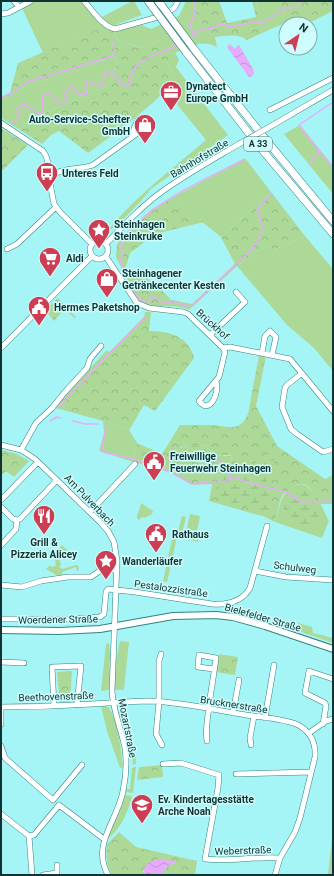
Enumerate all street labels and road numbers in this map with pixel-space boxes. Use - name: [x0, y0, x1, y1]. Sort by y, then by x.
- street label: Bahnhofstraße: [168, 137, 230, 180]
- road number: A 33: [244, 137, 272, 151]
- street label: Brückhof: [194, 307, 232, 342]
- street label: Am Pulverbach: [62, 472, 117, 528]
- street label: Schulweg: [273, 559, 317, 576]
- street label: Pestalozzistraße: [133, 578, 208, 599]
- street label: Bielefelder Straße: [224, 601, 302, 634]
- street label: Woerdener Straße: [18, 613, 98, 626]
- street label: Beethovenstraße: [18, 690, 94, 703]
- street label: Brucknerstraße: [199, 694, 268, 715]
- street label: Mozartstraße: [116, 698, 139, 759]
- street label: Weberstraße: [215, 844, 272, 857]

